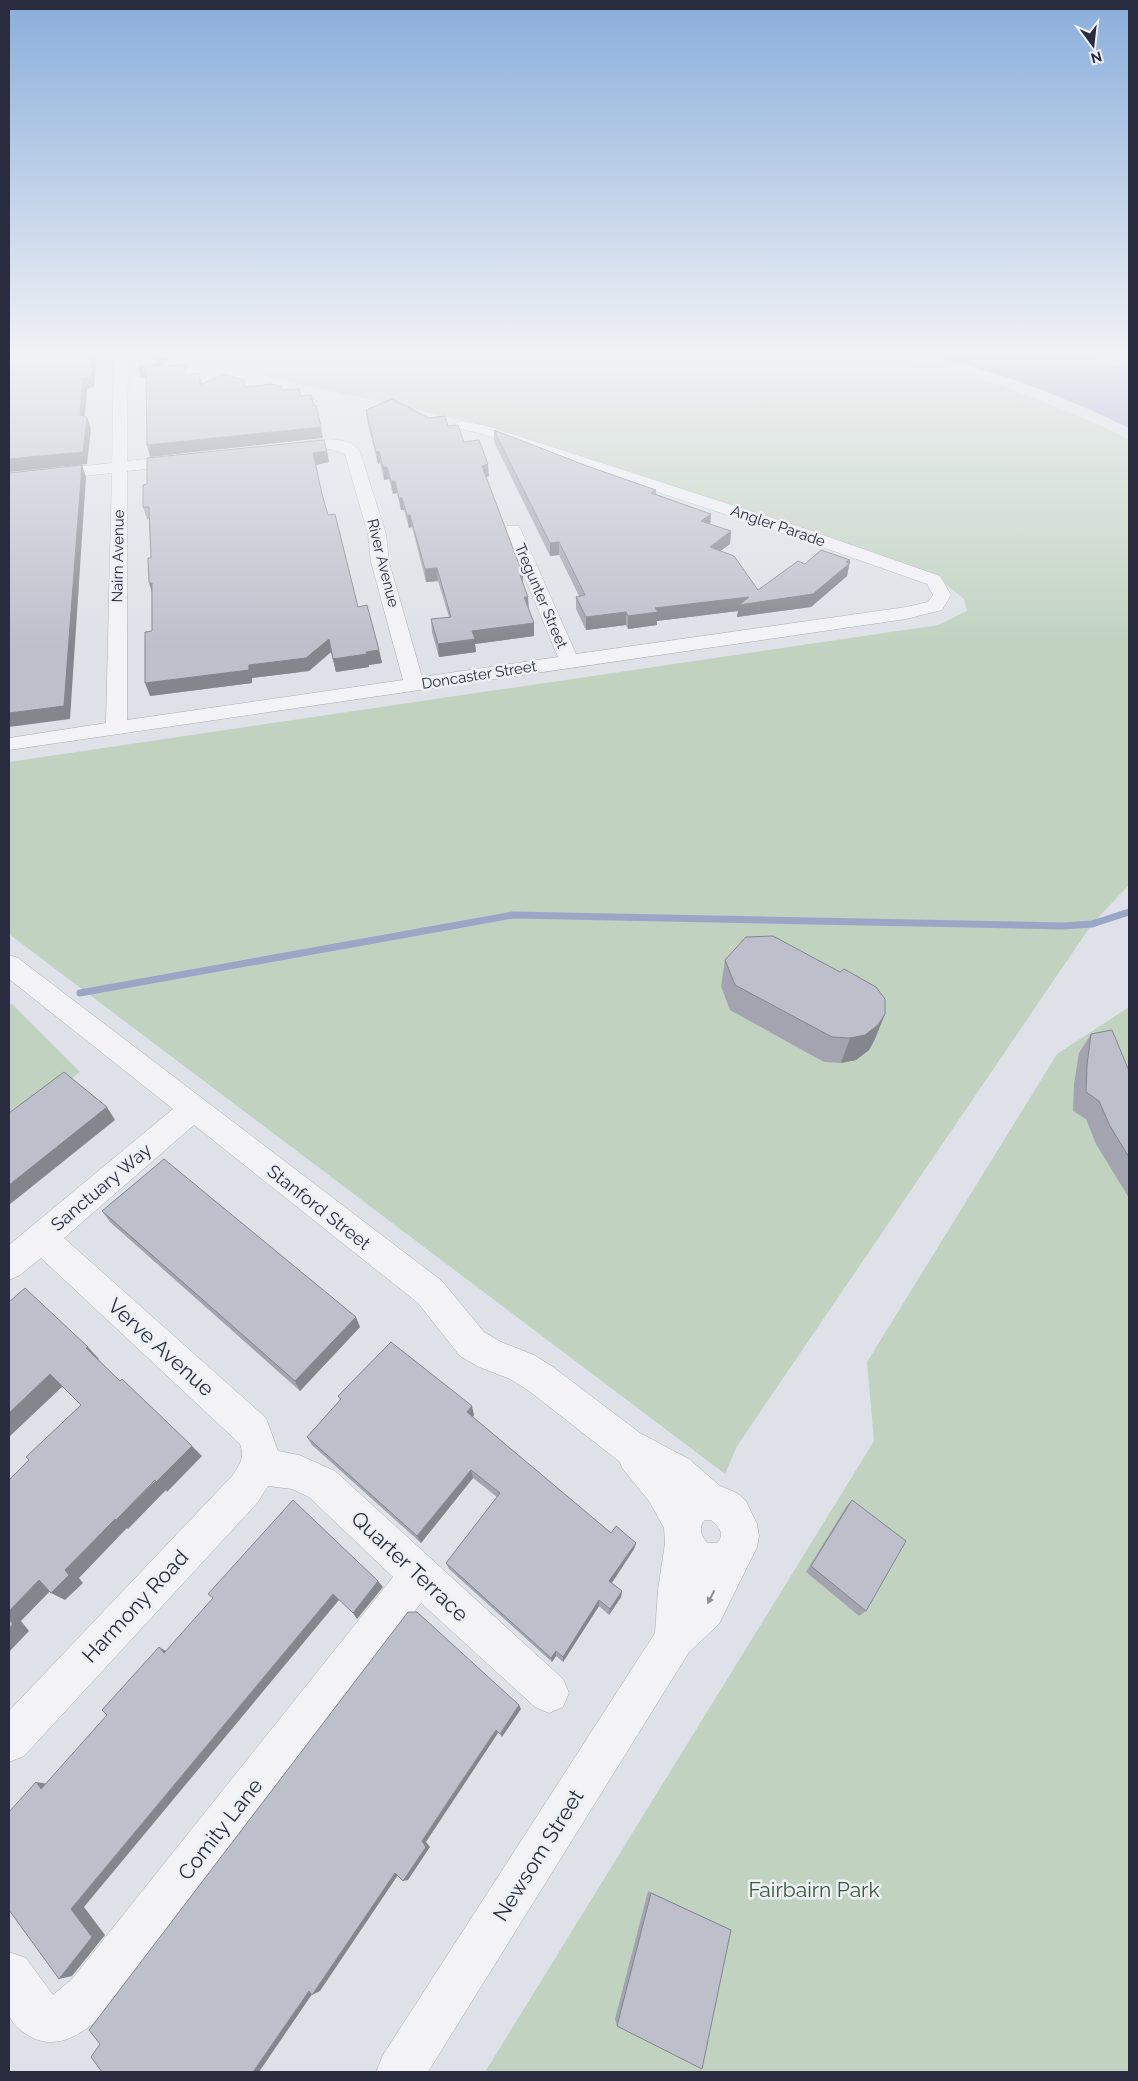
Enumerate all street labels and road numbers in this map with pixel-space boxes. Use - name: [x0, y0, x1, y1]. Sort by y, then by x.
- street label: Angler Parade: [728, 501, 828, 551]
- street label: Nairn Avenue: [108, 509, 128, 603]
- street label: River Avenue: [363, 517, 403, 609]
- street label: Tregunter Street: [511, 541, 571, 651]
- street label: Doncaster Street: [420, 657, 538, 693]
- street label: Sanctuary Way: [47, 1139, 156, 1235]
- street label: Stanford Street: [263, 1160, 375, 1254]
- street label: Verve Avenue: [103, 1293, 219, 1401]
- street label: Quarter Terrace: [346, 1506, 474, 1626]
- street label: Harmony Road: [77, 1545, 193, 1667]
- street label: Comity Lane: [173, 1773, 267, 1885]
- street label: Newsom Street: [488, 1785, 588, 1925]

